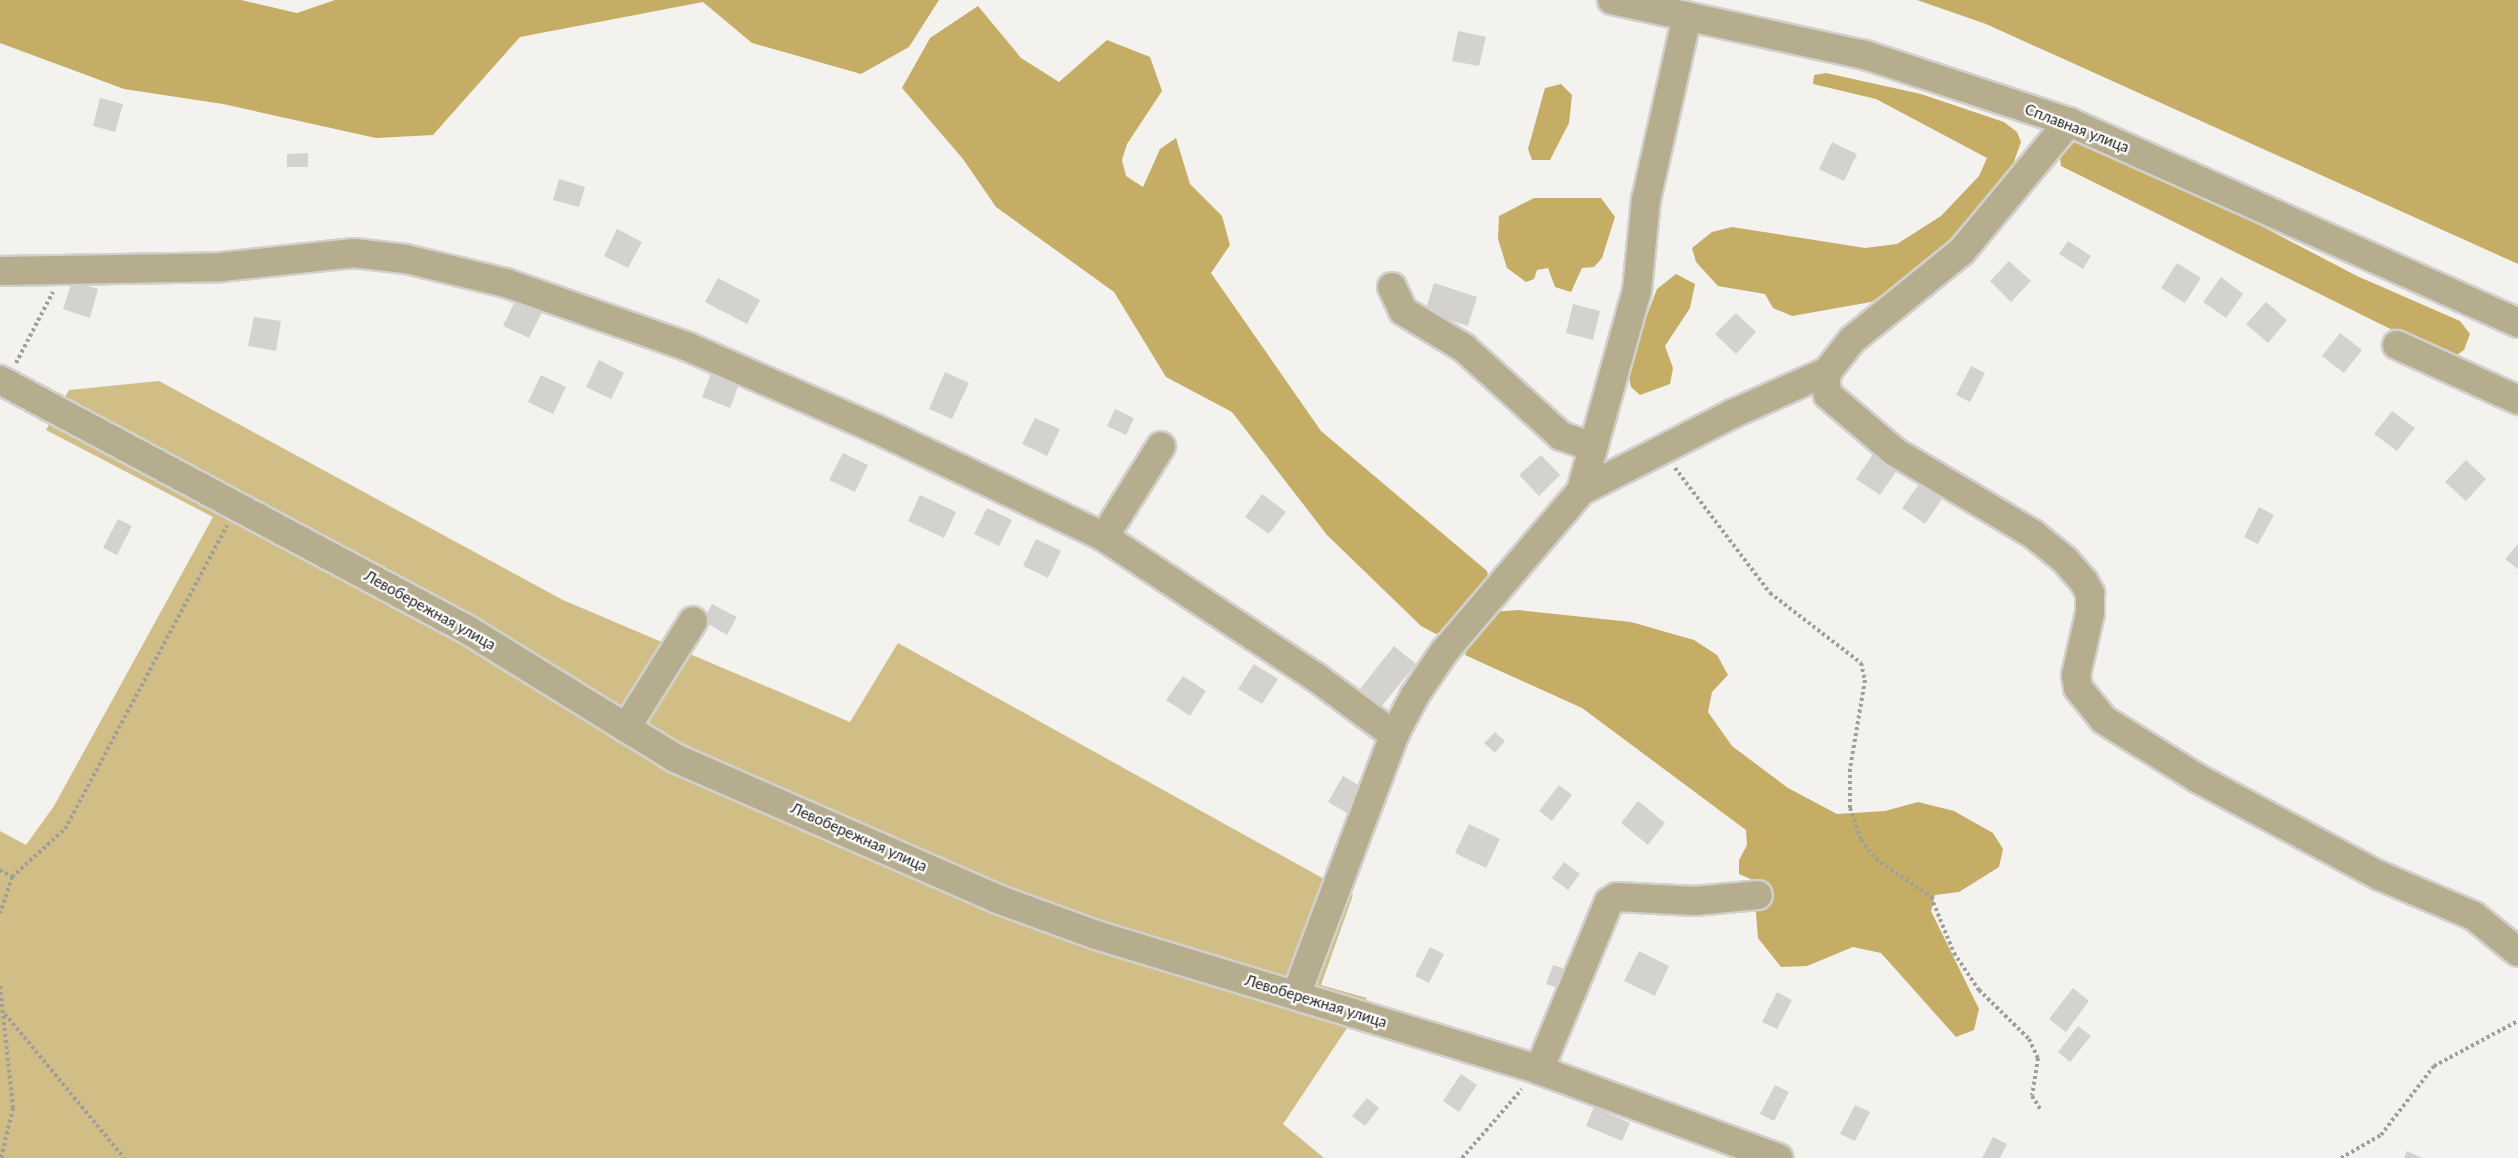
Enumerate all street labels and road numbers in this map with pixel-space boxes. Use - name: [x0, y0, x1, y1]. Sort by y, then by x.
- street label: Сплавная улица: [2022, 100, 2132, 156]
- street label: Левобережная улица: [361, 566, 499, 654]
- street label: Левобережная улица: [788, 799, 930, 875]
- street label: Левобережная улица: [1243, 971, 1389, 1031]

